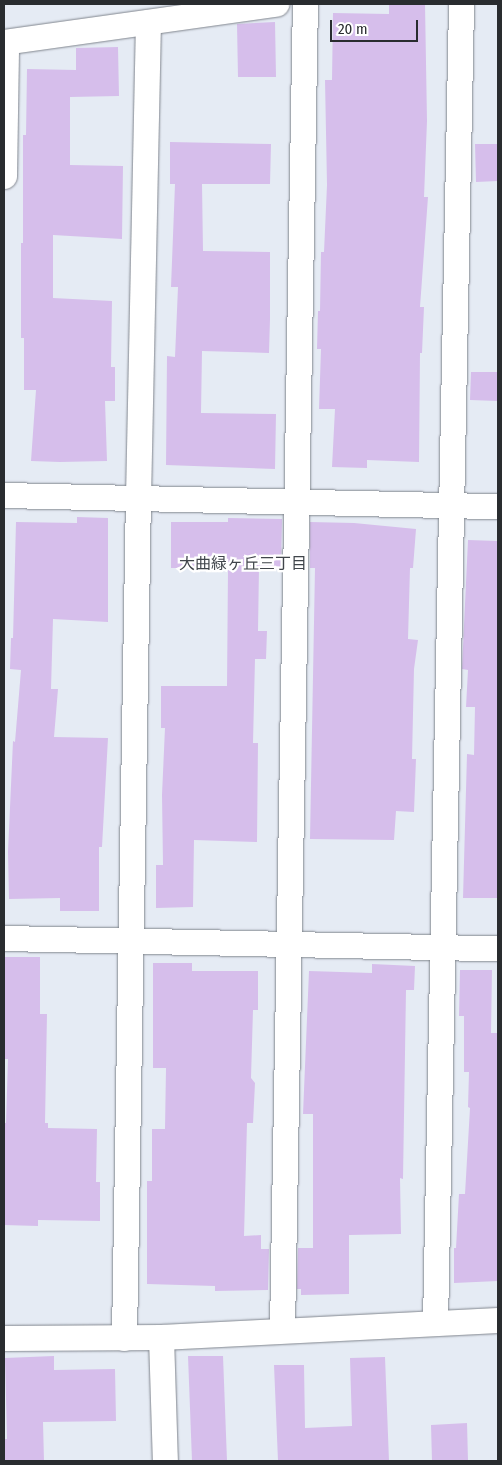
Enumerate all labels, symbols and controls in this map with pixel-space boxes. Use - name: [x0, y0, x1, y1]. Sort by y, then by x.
- scale bar: [332, 10, 420, 42]
- text: 20 m: [338, 20, 368, 38]
- district label: 大曲緑ヶ丘三丁目: [179, 554, 307, 574]

